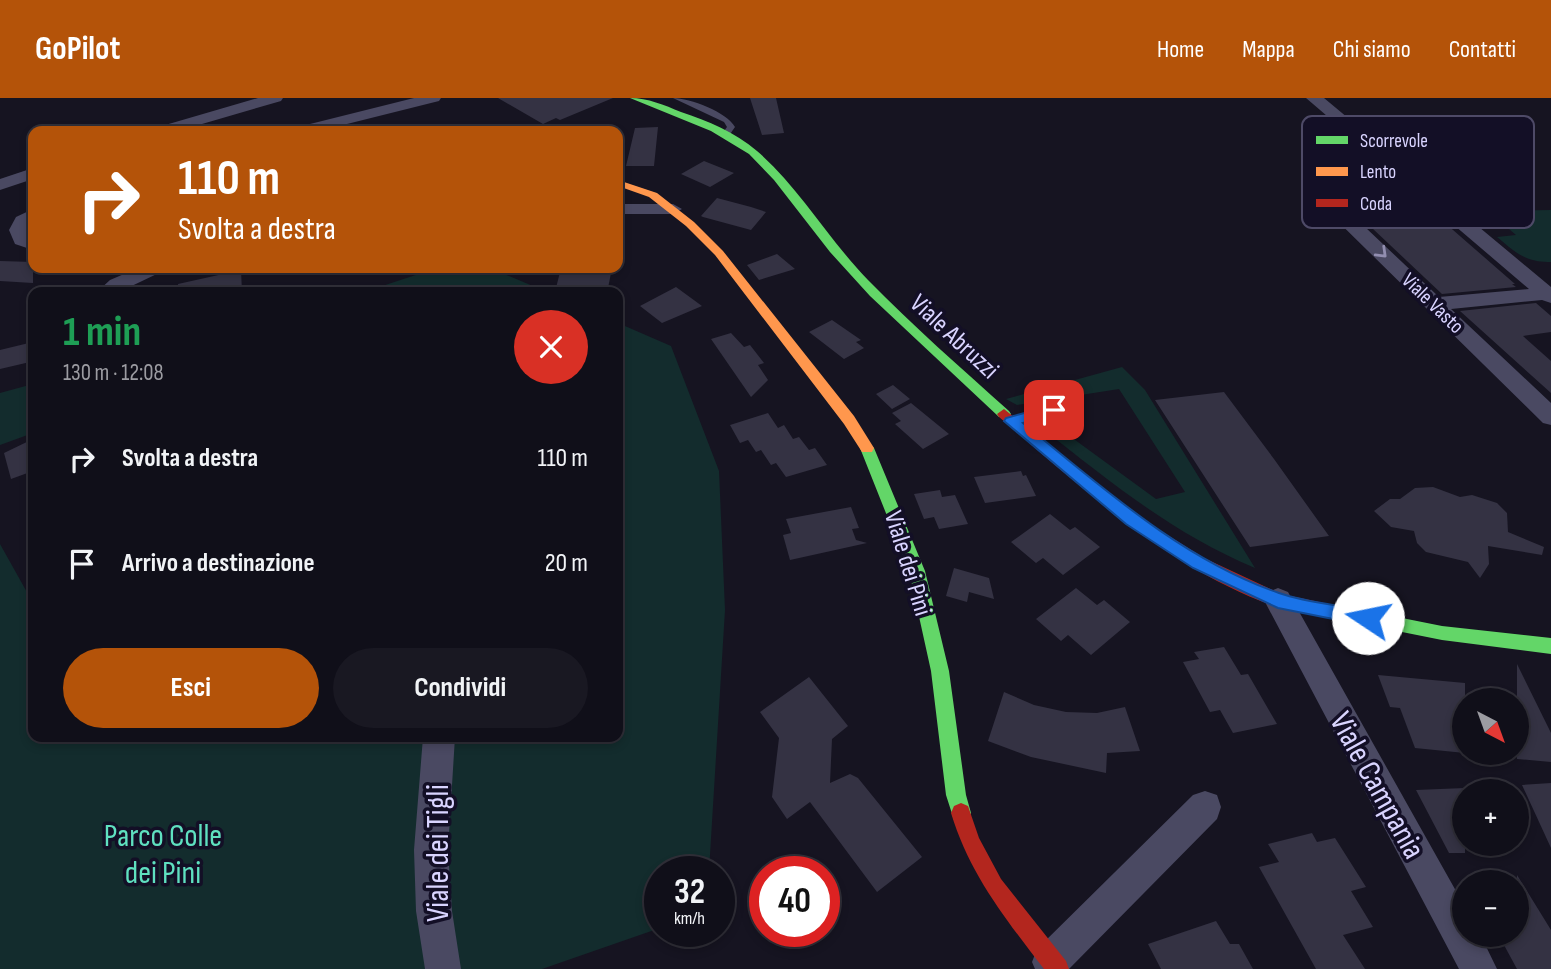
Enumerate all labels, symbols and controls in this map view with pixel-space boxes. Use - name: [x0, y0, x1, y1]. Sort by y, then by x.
- text: GoPilot: [35, 29, 120, 69]
- text: Home: [1157, 35, 1204, 64]
- text: Mappa: [1242, 35, 1295, 64]
- text: Chi siamo: [1333, 35, 1411, 64]
- text: Contatti: [1449, 35, 1516, 64]
- legend: [1302, 116, 1534, 228]
- text: Scorrevole: [1360, 130, 1428, 153]
- text: 110 m: [178, 150, 280, 209]
- icon: right: [63, 154, 154, 245]
- text: Lento: [1360, 161, 1396, 184]
- text: Coda: [1360, 193, 1392, 216]
- text: Svolta a destra: [178, 210, 336, 249]
- one-way arrow: [1374, 245, 1387, 258]
- street label: Viale Vasto: [1396, 268, 1469, 339]
- street label: Viale Abruzzi: [903, 288, 1005, 386]
- text: 1 min: [63, 307, 141, 358]
- button: close: [514, 310, 588, 384]
- text: 130 m · 12:08: [63, 359, 164, 387]
- pin: [1024, 380, 1084, 440]
- icon: arrive: [1035, 391, 1073, 429]
- icon: right: [63, 440, 101, 478]
- text: Svolta a destra: [122, 443, 258, 474]
- text: 110 m: [537, 443, 588, 474]
- street label: Viale dei Pini: [877, 507, 938, 620]
- icon: arrive: [63, 545, 101, 583]
- text: Arrivo a destinazione: [122, 548, 315, 579]
- text: 20 m: [545, 548, 588, 579]
- position arrow: [1331, 581, 1405, 655]
- button: Esci: [63, 648, 319, 728]
- button: Condividi: [333, 648, 588, 728]
- north arrow: [1452, 688, 1530, 765]
- map controls: [1452, 688, 1529, 947]
- street label: Viale Campania: [1320, 705, 1433, 866]
- button: +: [1452, 779, 1529, 856]
- street label: Viale dei Tigli: [419, 784, 458, 922]
- park label: Parco Colle dei Pini: [104, 817, 222, 893]
- speed limit sign: 40: [749, 856, 840, 947]
- button: −: [1452, 870, 1529, 947]
- text: 32: [674, 871, 705, 914]
- text: km/h: [674, 908, 705, 929]

